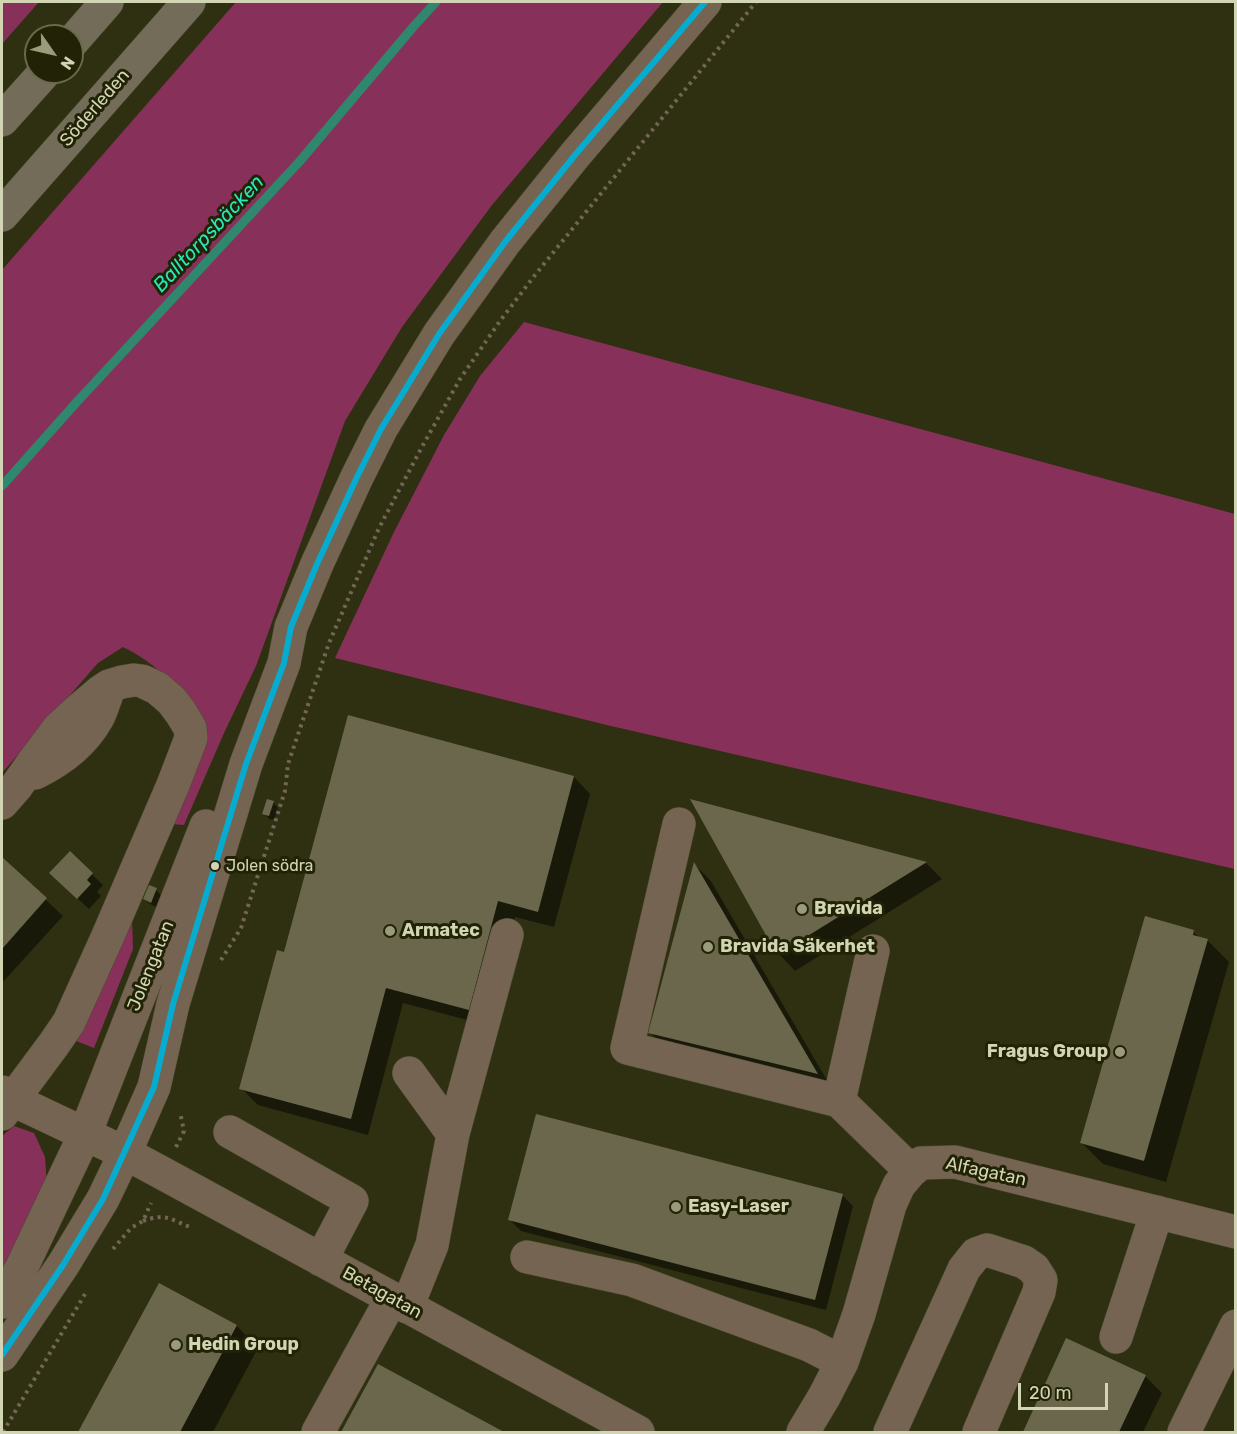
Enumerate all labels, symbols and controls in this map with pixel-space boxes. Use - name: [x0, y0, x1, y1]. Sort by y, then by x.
- north arrow: [24, 24, 84, 84]
- text: N: [57, 53, 79, 73]
- street label: Söderleden: [56, 65, 134, 151]
- water label: Balltorpsbäcken: [149, 170, 269, 298]
- place label: Jolen södra: [226, 856, 313, 876]
- marker: Jolen södra: [209, 860, 221, 872]
- place label: Bravida: [814, 898, 883, 920]
- marker: Bravida: [795, 902, 809, 916]
- street label: Jolengatan: [123, 918, 179, 1014]
- place label: Armatec: [402, 920, 480, 942]
- marker: Armatec: [383, 924, 397, 938]
- place label: Bravida Säkerhet: [720, 936, 875, 958]
- marker: Bravida Säkerhet: [701, 940, 715, 954]
- place label: Fragus Group: [987, 1041, 1108, 1063]
- marker: Fragus Group: [1113, 1045, 1127, 1059]
- street label: Alfagatan: [944, 1153, 1028, 1191]
- place label: Easy-Laser: [688, 1196, 789, 1218]
- marker: Easy-Laser: [669, 1200, 683, 1214]
- street label: Betagatan: [339, 1262, 425, 1324]
- place label: Hedin Group: [188, 1334, 299, 1356]
- marker: Hedin Group: [169, 1338, 183, 1352]
- scale bar: [1021, 1371, 1111, 1409]
- text: 20 m: [1029, 1382, 1071, 1404]

